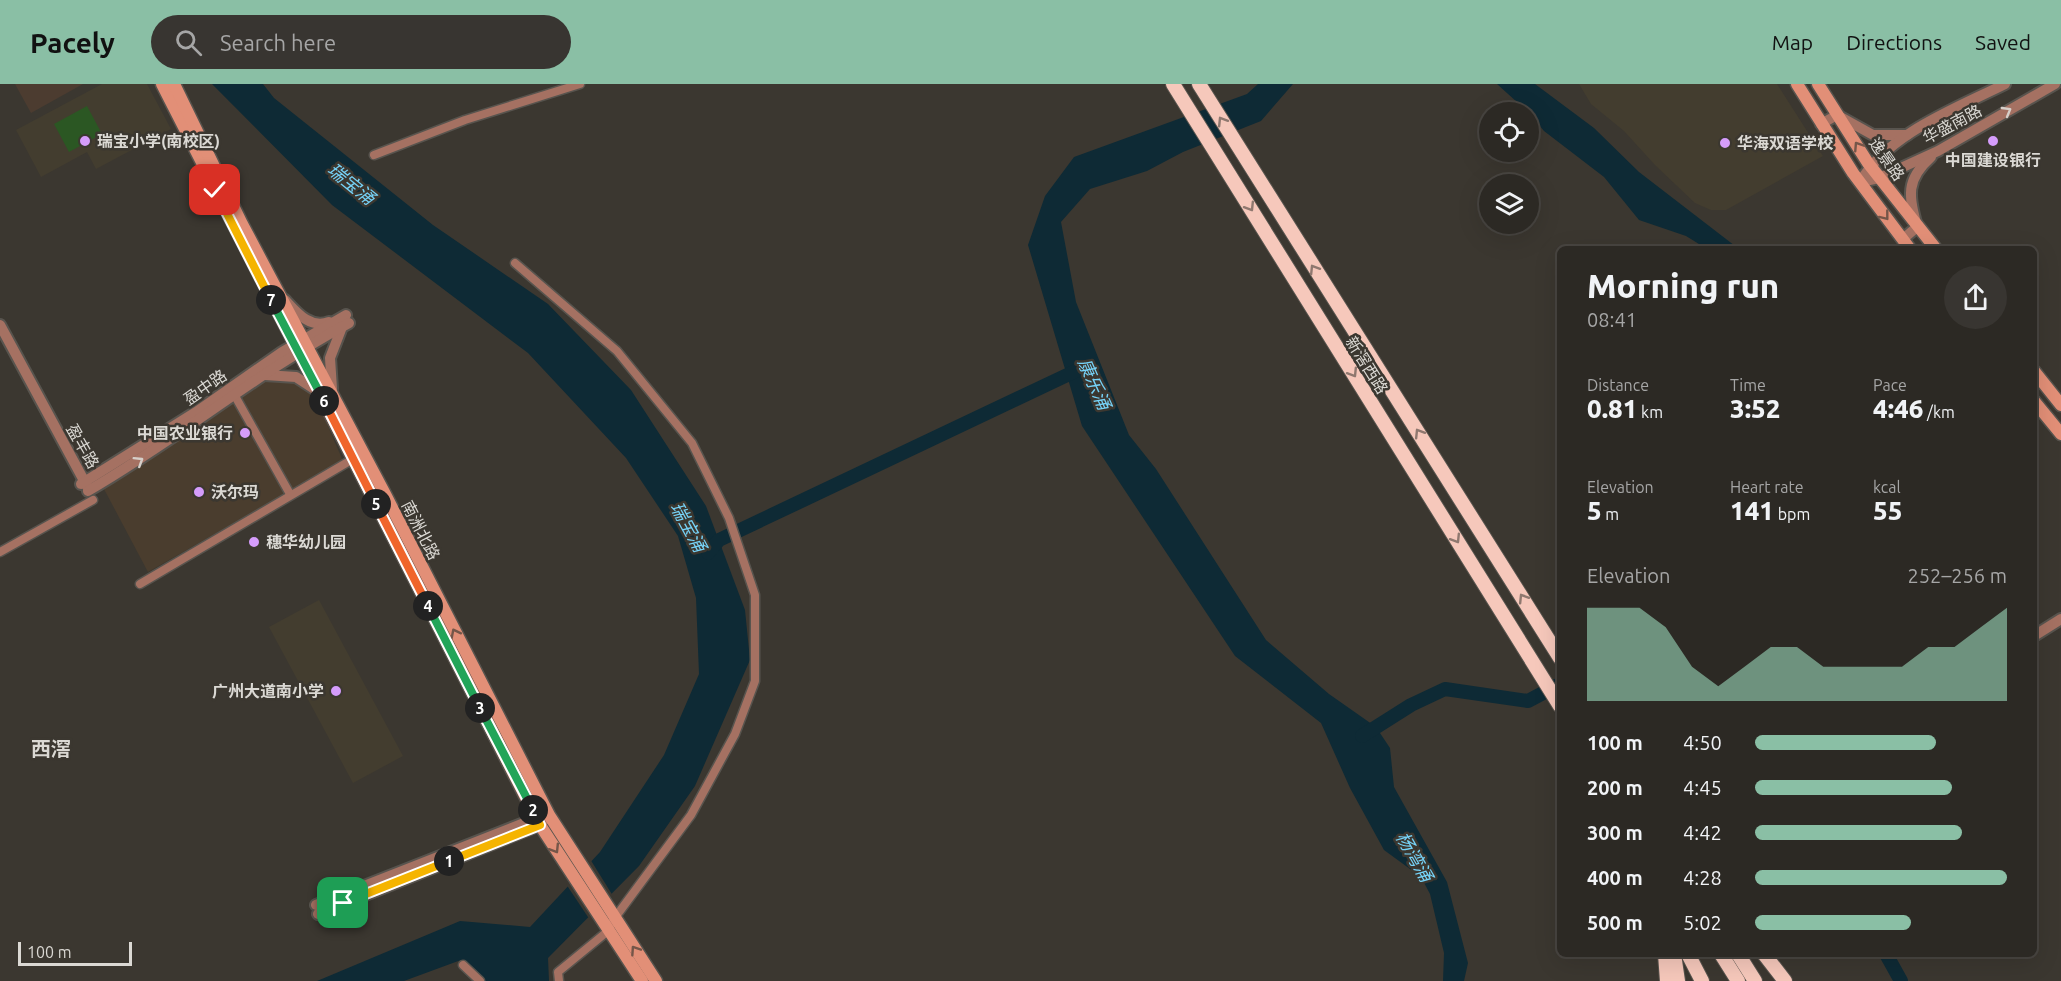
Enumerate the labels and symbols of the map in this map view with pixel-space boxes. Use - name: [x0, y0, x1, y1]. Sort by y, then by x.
- street label: 华盛南路: [1920, 101, 1984, 147]
- one-way arrow: [2001, 107, 2011, 118]
- one-way arrow: [1217, 117, 1229, 127]
- place label: 瑞宝小学(南校区): [97, 132, 220, 151]
- marker: 瑞宝小学(南校区): [78, 134, 92, 148]
- place label: 华海双语学校: [1737, 134, 1834, 152]
- street label: 逸景路: [1866, 134, 1908, 184]
- marker: 中国建设银行: [1986, 134, 2000, 148]
- marker: 华海双语学校: [1718, 136, 1732, 150]
- one-way arrow: [1853, 142, 1865, 152]
- place label: 中国建设银行: [1945, 151, 2041, 169]
- water label: 瑞宝涌: [324, 158, 380, 209]
- pin: [189, 164, 240, 215]
- one-way arrow: [1242, 201, 1253, 212]
- one-way arrow: [1877, 209, 1888, 220]
- one-way arrow: [1310, 265, 1322, 275]
- pin: 7: [256, 285, 286, 315]
- street label: 新滘西路: [1342, 333, 1392, 397]
- water label: 康乐涌: [1075, 355, 1116, 414]
- street label: 盈中路: [180, 366, 230, 408]
- one-way arrow: [1345, 367, 1357, 377]
- pin: 6: [309, 386, 339, 416]
- street label: 盈丰路: [63, 421, 103, 471]
- place label: 中国农业银行: [137, 424, 233, 442]
- marker: 中国农业银行: [238, 426, 252, 440]
- one-way arrow: [1414, 429, 1426, 439]
- one-way arrow: [132, 457, 143, 468]
- place label: 沃尔玛: [211, 483, 259, 501]
- marker: 沃尔玛: [192, 485, 206, 499]
- pin: 5: [361, 489, 391, 519]
- street label: 南洲北路: [398, 497, 444, 563]
- water label: 瑞宝涌: [667, 498, 712, 557]
- place label: 穗华幼儿园: [266, 533, 346, 551]
- one-way arrow: [1448, 533, 1460, 543]
- marker: 穗华幼儿园: [247, 535, 261, 549]
- pin: 4: [413, 591, 443, 621]
- one-way arrow: [1518, 594, 1530, 604]
- one-way arrow: [450, 628, 462, 639]
- place label: 广州大道南小学: [212, 682, 324, 700]
- marker: 广州大道南小学: [329, 684, 343, 698]
- pin: 3: [465, 693, 495, 723]
- district label: 西滘: [31, 737, 71, 760]
- pin: 2: [518, 795, 548, 825]
- water label: 杨湾涌: [1393, 828, 1438, 887]
- one-way arrow: [548, 843, 560, 853]
- pin: 1: [434, 846, 464, 876]
- pin: [317, 877, 368, 928]
- scale bar: [18, 939, 132, 966]
- one-way arrow: [631, 946, 642, 957]

